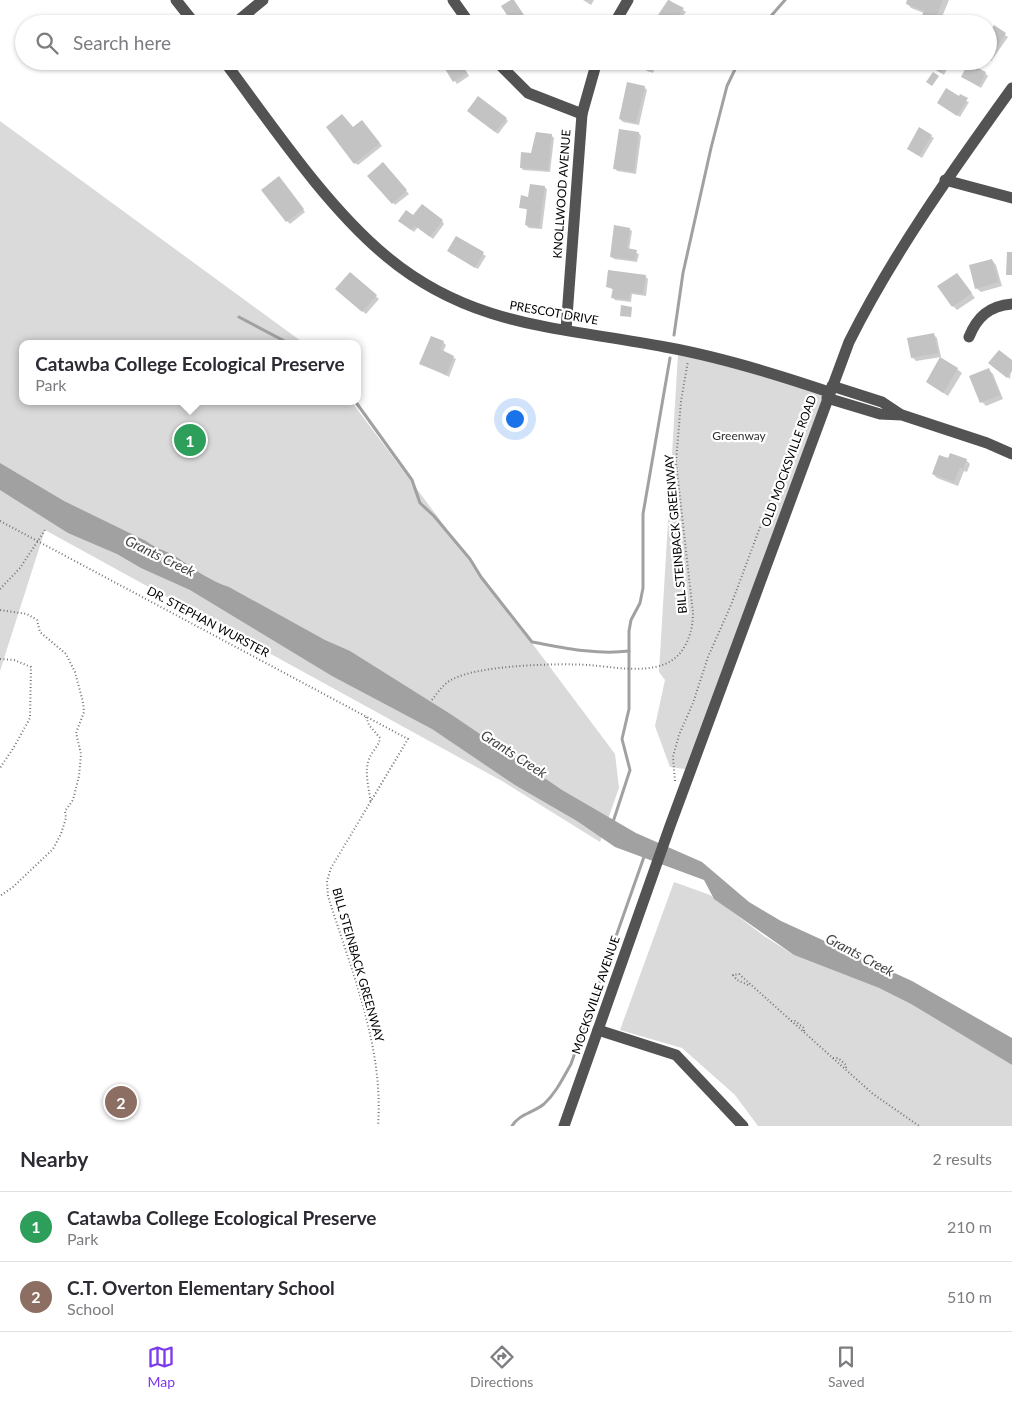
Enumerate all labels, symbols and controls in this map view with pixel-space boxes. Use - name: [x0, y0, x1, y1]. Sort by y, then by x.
- search box: [15, 15, 997, 70]
- icon: search: [33, 29, 61, 57]
- text: Search here: [73, 31, 171, 54]
- street label: KNOLLWOOD AVENUE: [550, 129, 573, 259]
- street label: PRESCOT DRIVE: [508, 297, 600, 328]
- popup: [19, 340, 361, 405]
- text: Catawba College Ecological Preserve: [35, 352, 345, 375]
- text: Park: [35, 375, 67, 394]
- street label: OLD MOCKSVILLE ROAD: [758, 393, 819, 529]
- your location: [502, 406, 528, 432]
- pin: 1: [174, 421, 206, 459]
- park label: Greenway: [712, 428, 767, 443]
- street label: BILL STEINBACK GREENWAY: [661, 453, 690, 614]
- water label: Grants Creek: [123, 531, 198, 580]
- street label: DR. STEPHAN WURSTER: [144, 583, 272, 660]
- water label: Grants Creek: [478, 726, 551, 781]
- street label: BILL STEINBACK GREENWAY: [329, 886, 388, 1044]
- water label: Grants Creek: [823, 929, 898, 980]
- street label: MOCKSVILLE AVENUE: [568, 934, 623, 1056]
- pin: 2: [105, 1083, 137, 1121]
- text: Nearby: [20, 1146, 88, 1171]
- text: 2 results: [932, 1149, 992, 1168]
- text: Catawba College Ecological Preserve: [67, 1206, 377, 1229]
- text: 1: [31, 1217, 41, 1236]
- text: 210 m: [947, 1217, 992, 1236]
- text: Park: [67, 1229, 98, 1248]
- text: C.T. Overton Elementary School: [67, 1276, 335, 1299]
- text: 2: [31, 1287, 41, 1306]
- text: 510 m: [947, 1287, 992, 1306]
- text: School: [67, 1299, 114, 1318]
- tab: Map: [147, 1343, 175, 1390]
- tab: Directions: [470, 1343, 533, 1390]
- tab: Saved: [828, 1343, 865, 1390]

